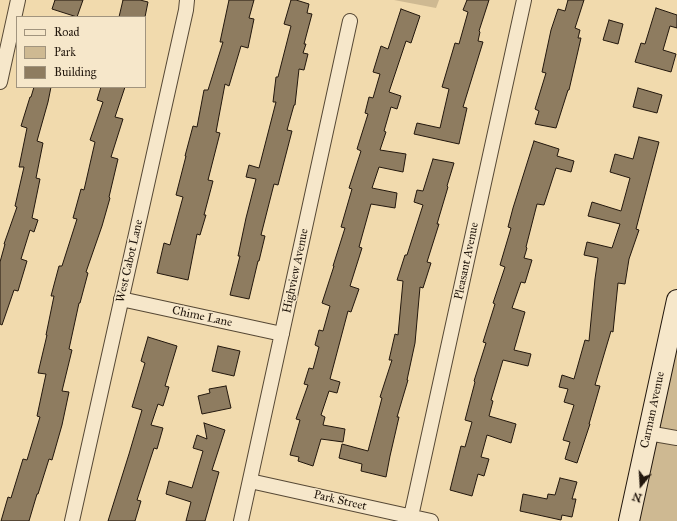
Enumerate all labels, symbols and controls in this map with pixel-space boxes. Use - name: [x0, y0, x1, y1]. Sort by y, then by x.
- legend: [16, 16, 146, 88]
- text: Road: [54, 25, 80, 39]
- text: Park: [54, 45, 76, 59]
- text: Building: [54, 65, 96, 79]
- street label: West Cabot Lane: [113, 218, 147, 304]
- street label: Pleasant Avenue: [452, 221, 482, 301]
- street label: Highview Avenue: [280, 227, 312, 315]
- street label: Chime Lane: [171, 304, 233, 330]
- street label: Carman Avenue: [638, 370, 668, 450]
- north arrow: [621, 465, 661, 505]
- street label: Park Street: [312, 488, 368, 514]
- text: N: [631, 489, 644, 505]

